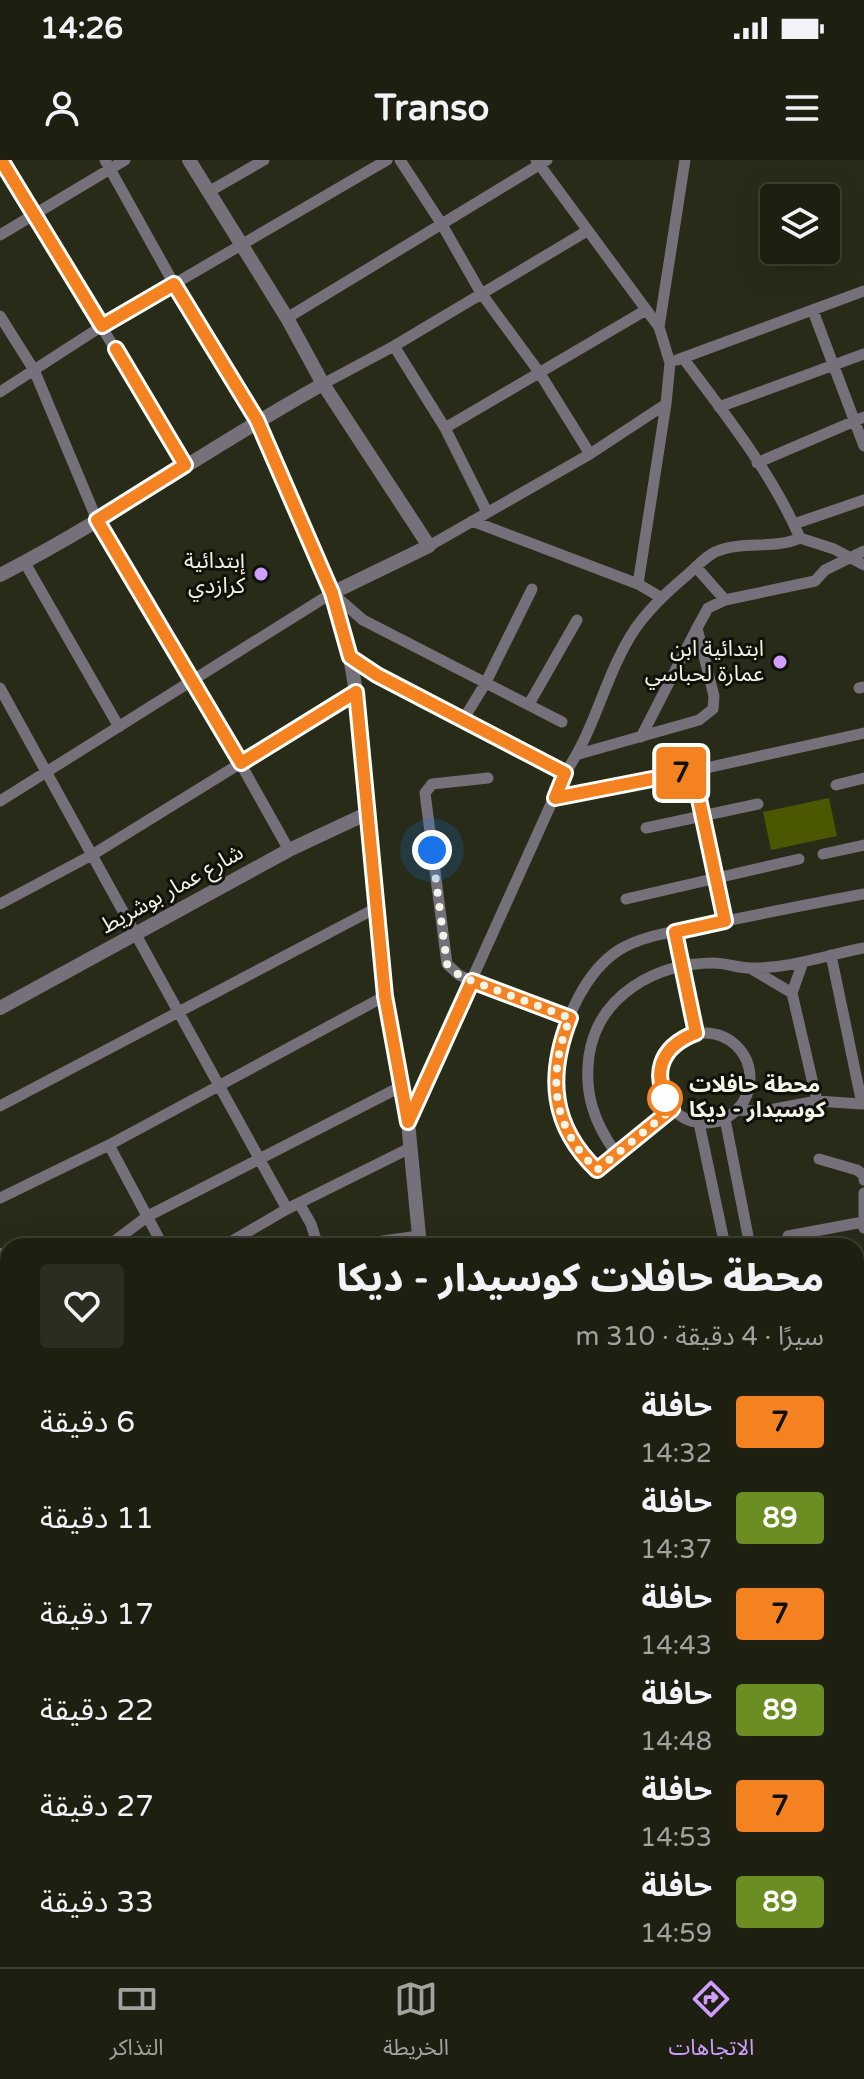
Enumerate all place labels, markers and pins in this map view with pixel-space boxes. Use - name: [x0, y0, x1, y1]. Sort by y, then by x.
- place label: إبتدائية كرازدي: [184, 548, 246, 602]
- marker: إبتدائية كرازدي: [252, 565, 270, 583]
- place label: ابتدائية ابن عمارة لحباسي: [645, 636, 764, 690]
- marker: ابتدائية ابن عمارة لحباسي: [771, 653, 789, 671]
- place label: محطة حافلات كوسيدار - ديكا: [689, 1072, 827, 1123]
- marker: محطة حافلات كوسيدار - ديكا: [648, 1081, 682, 1115]

